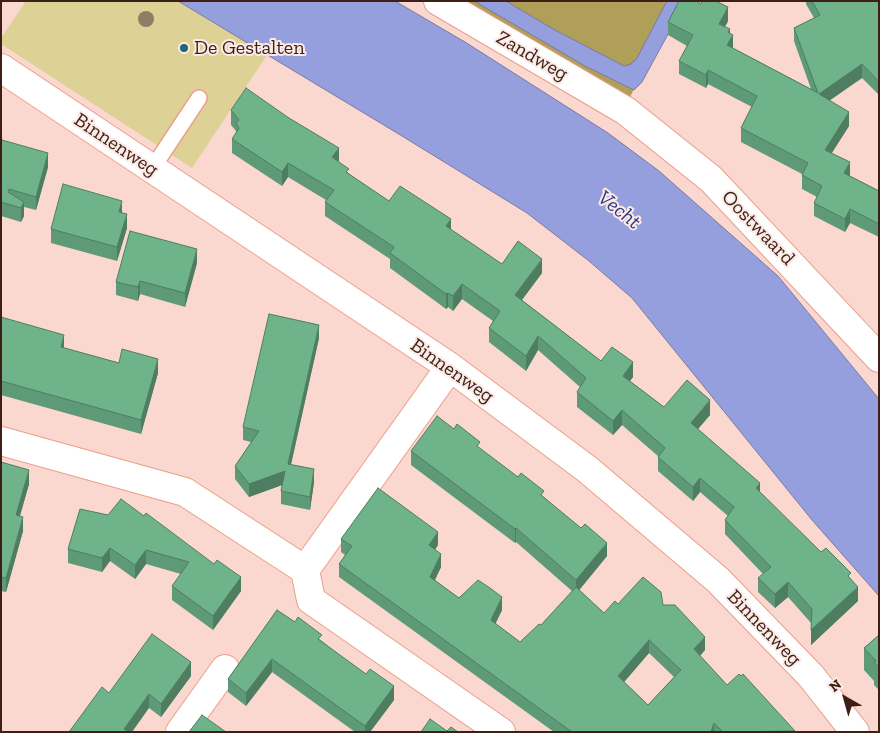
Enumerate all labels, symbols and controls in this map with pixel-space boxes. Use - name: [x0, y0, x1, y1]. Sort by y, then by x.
- street label: Zandweg: [492, 26, 572, 86]
- place label: De Gestalten: [194, 36, 305, 60]
- marker: De Gestalten: [178, 42, 190, 54]
- street label: Binnenweg: [69, 108, 163, 182]
- water label: Vecht: [592, 185, 646, 235]
- street label: Oostwaard: [716, 185, 800, 271]
- street label: Binnenweg: [406, 333, 498, 409]
- street label: Binnenweg: [722, 585, 806, 671]
- north arrow: [820, 673, 870, 723]
- text: N: [826, 676, 845, 696]

